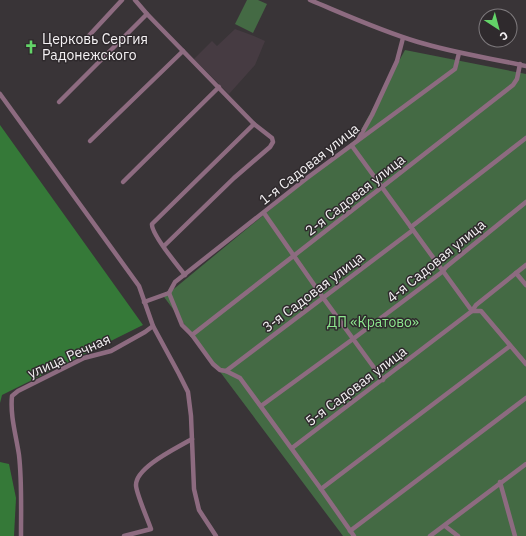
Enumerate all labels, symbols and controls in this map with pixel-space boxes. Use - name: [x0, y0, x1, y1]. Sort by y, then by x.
- north arrow: [478, 8, 518, 48]
- text: С: [497, 28, 511, 44]
- place label: Церковь Сергия Радонежского: [42, 30, 148, 64]
- church icon: Церковь Сергия Радонежского: [23, 39, 39, 55]
- street label: 1-я Садовая улица: [255, 119, 363, 209]
- street label: 2-я Садовая улица: [301, 150, 409, 240]
- street label: 4-я Садовая улица: [383, 215, 490, 306]
- street label: 3-я Садовая улица: [259, 248, 368, 336]
- park label: ДП «Кратово»: [327, 313, 419, 331]
- street label: улица Речная: [25, 330, 113, 382]
- street label: 5-я Садовая улица: [302, 342, 411, 430]

